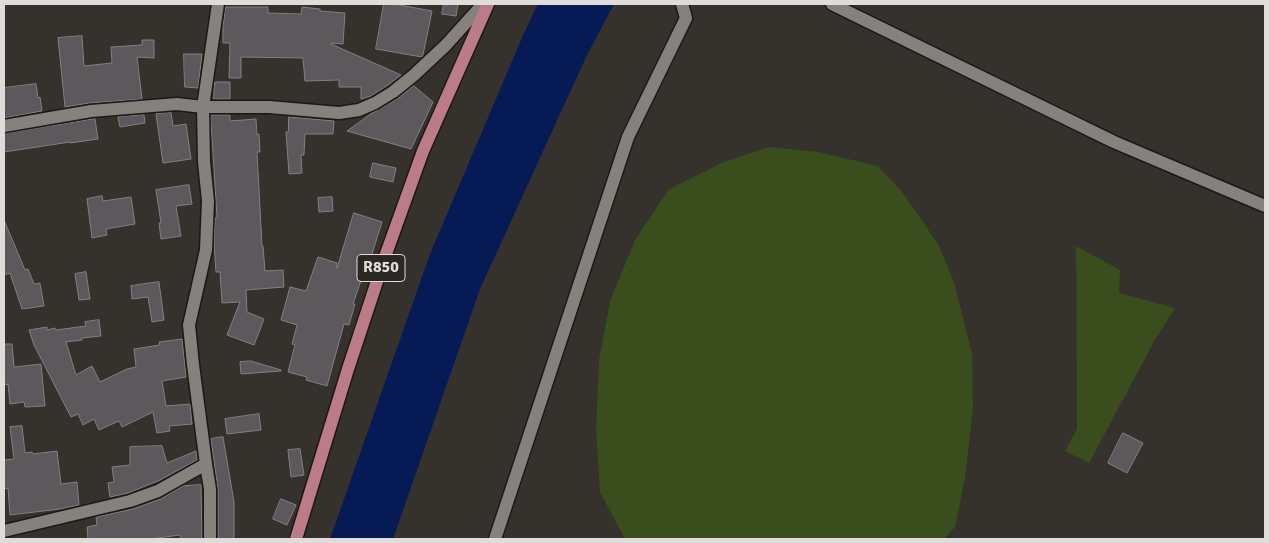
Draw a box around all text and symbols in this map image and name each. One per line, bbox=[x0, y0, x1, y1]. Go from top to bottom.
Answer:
road number: R850 bbox=[357, 254, 405, 282]

